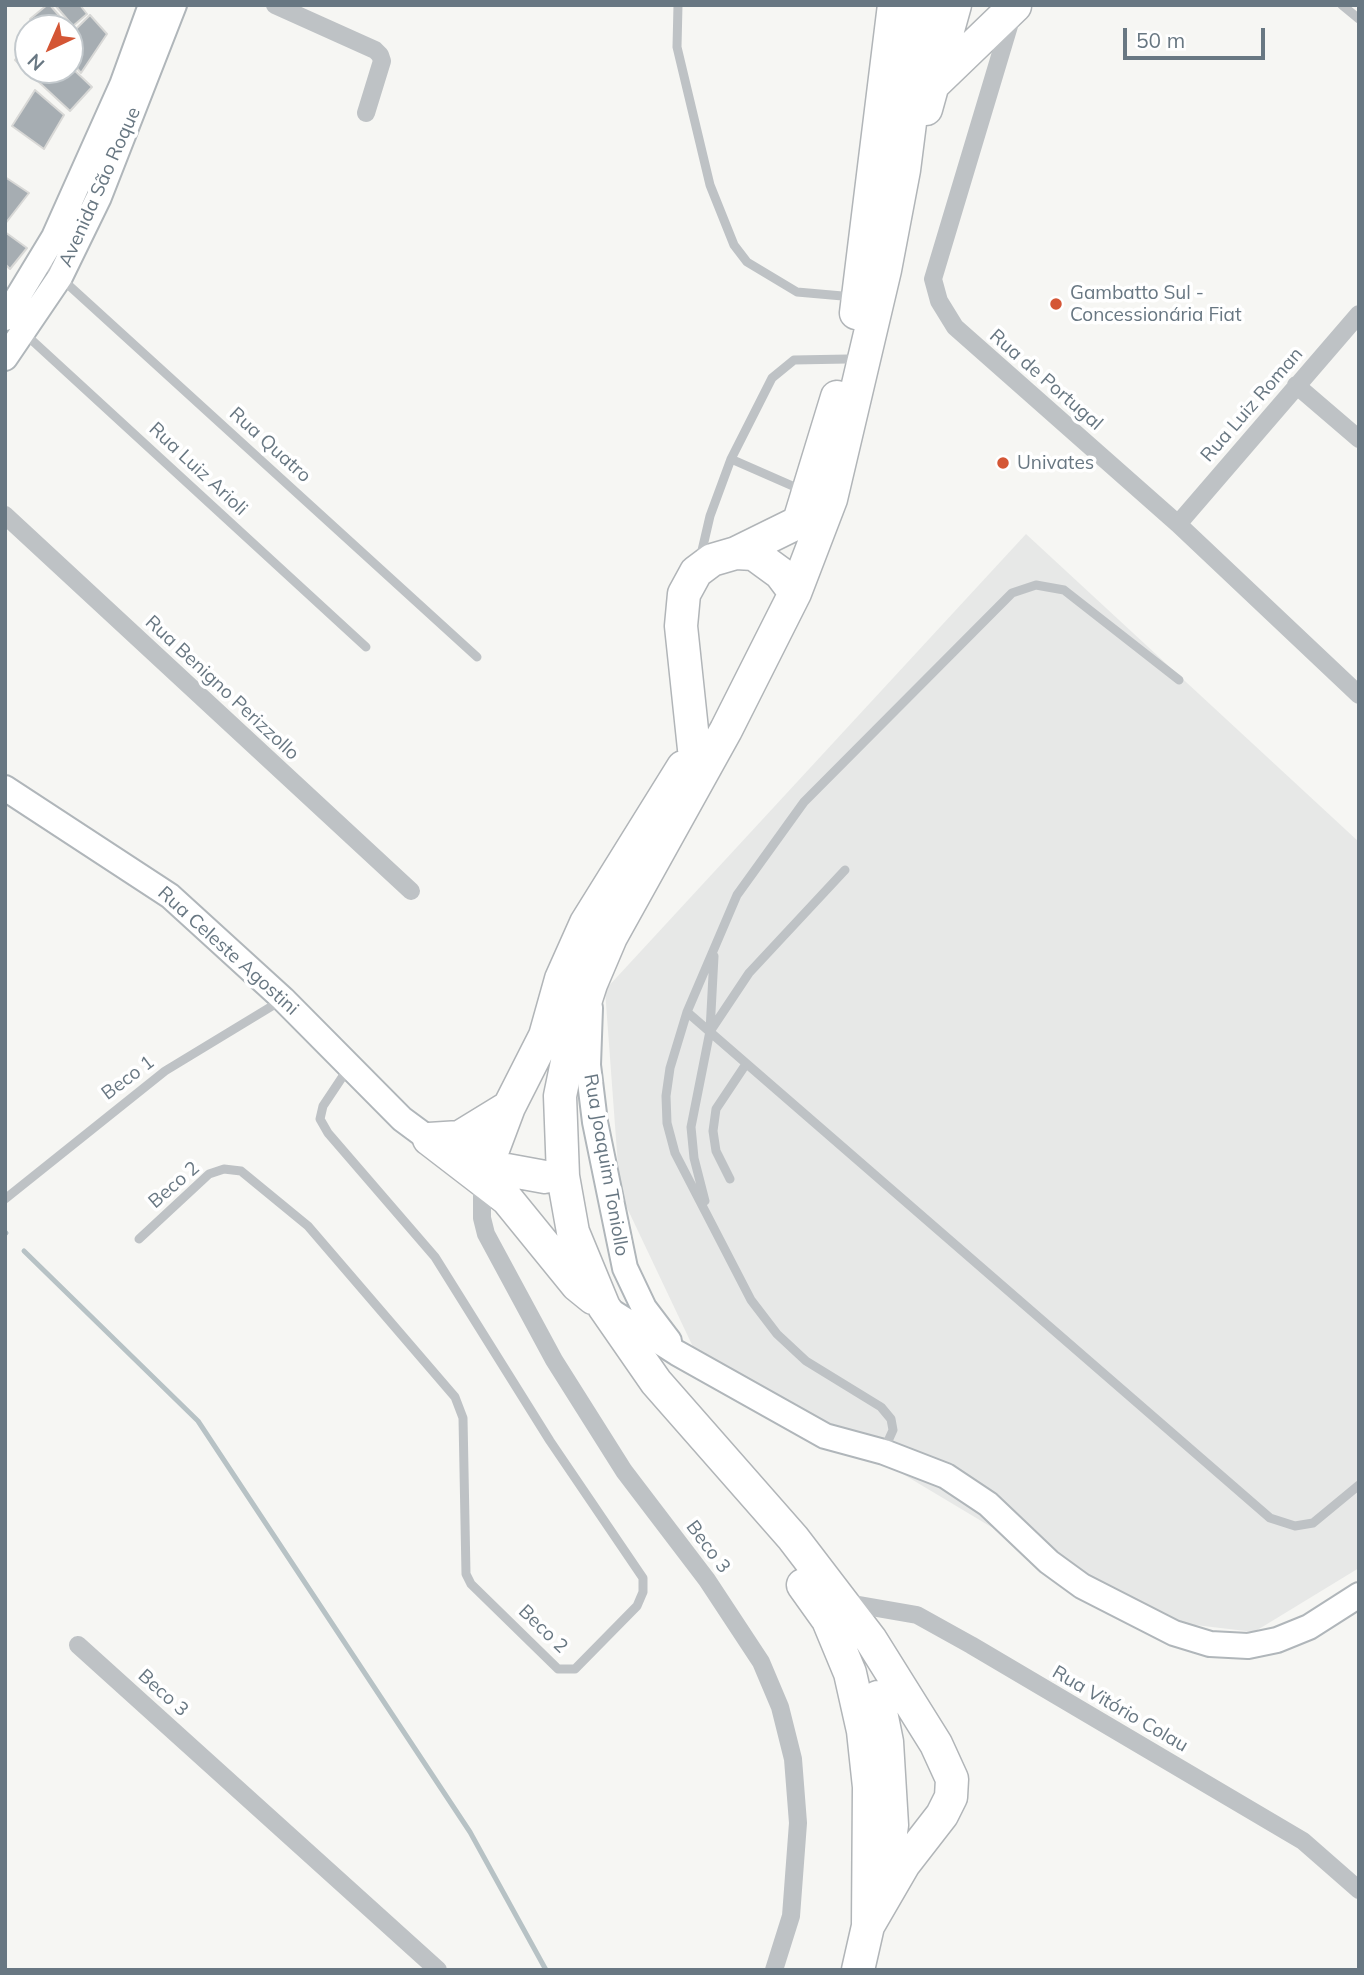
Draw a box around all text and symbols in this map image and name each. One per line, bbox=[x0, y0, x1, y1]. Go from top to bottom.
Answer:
north arrow bbox=[14, 14, 84, 84]
scale bar bbox=[1126, 14, 1268, 58]
text: 50 m bbox=[1136, 27, 1185, 53]
text: N bbox=[22, 49, 49, 76]
street label: Avenida São Roque bbox=[54, 103, 146, 271]
place label: Gambatto Sul - Concessionária Fiat bbox=[1070, 282, 1242, 326]
marker: Gambatto Sul - Concessionária Fiat bbox=[1048, 296, 1064, 312]
street label: Rua de Portugal bbox=[985, 325, 1107, 435]
street label: Rua Luiz Roman bbox=[1196, 343, 1308, 467]
street label: Rua Quatro bbox=[225, 402, 315, 488]
street label: Rua Luiz Arioli bbox=[144, 418, 252, 520]
place label: Univates bbox=[1017, 452, 1094, 474]
marker: Univates bbox=[995, 455, 1011, 471]
street label: Rua Benigno Perizzollo bbox=[140, 611, 304, 765]
street label: Rua Celeste Agostini bbox=[153, 882, 303, 1020]
street label: Beco 1 bbox=[97, 1051, 159, 1105]
street label: Rua Joaquim Toniollo bbox=[579, 1072, 633, 1258]
street label: Beco 2 bbox=[144, 1157, 204, 1213]
street label: Beco 3 bbox=[681, 1516, 735, 1578]
street label: Beco 2 bbox=[514, 1600, 572, 1658]
street label: Rua Vitório Colau bbox=[1048, 1661, 1192, 1757]
street label: Beco 3 bbox=[133, 1665, 193, 1721]

